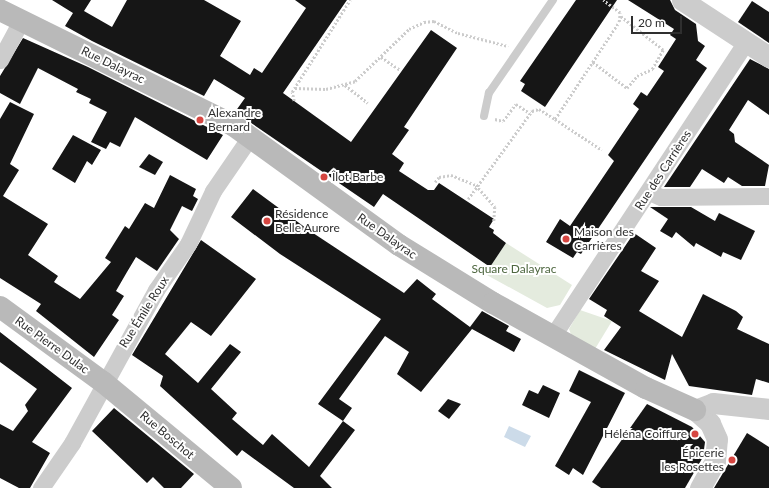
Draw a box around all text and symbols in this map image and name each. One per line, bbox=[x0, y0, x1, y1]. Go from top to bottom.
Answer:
scale bar bbox=[633, 8, 684, 34]
text: 20 m bbox=[638, 15, 665, 30]
street label: Rue Dalayrac bbox=[79, 43, 147, 87]
place label: Alexandre Bernard bbox=[208, 106, 261, 134]
marker: Alexandre Bernard bbox=[195, 115, 205, 125]
street label: Rue des Carrières bbox=[632, 127, 694, 213]
place label: Îlot Barbe bbox=[332, 170, 383, 184]
marker: Îlot Barbe bbox=[319, 172, 329, 182]
place label: Résidence Belle Aurore bbox=[275, 207, 340, 235]
street label: Rue Dalayrac bbox=[355, 210, 419, 262]
marker: Résidence Belle Aurore bbox=[262, 216, 272, 226]
place label: Maison des Carrières bbox=[574, 225, 634, 253]
marker: Maison des Carrières bbox=[561, 234, 571, 244]
park label: Square Dalayrac bbox=[471, 262, 557, 276]
street label: Rue Émile Roux bbox=[116, 274, 172, 350]
street label: Rue Pierre Dulac bbox=[12, 313, 92, 377]
street label: Rue Boschot bbox=[137, 408, 197, 462]
place label: Héléna Coiffure bbox=[604, 427, 687, 441]
marker: Héléna Coiffure bbox=[690, 429, 700, 439]
place label: Épicerie les Rosettes bbox=[661, 446, 724, 474]
marker: Épicerie les Rosettes bbox=[727, 455, 737, 465]

